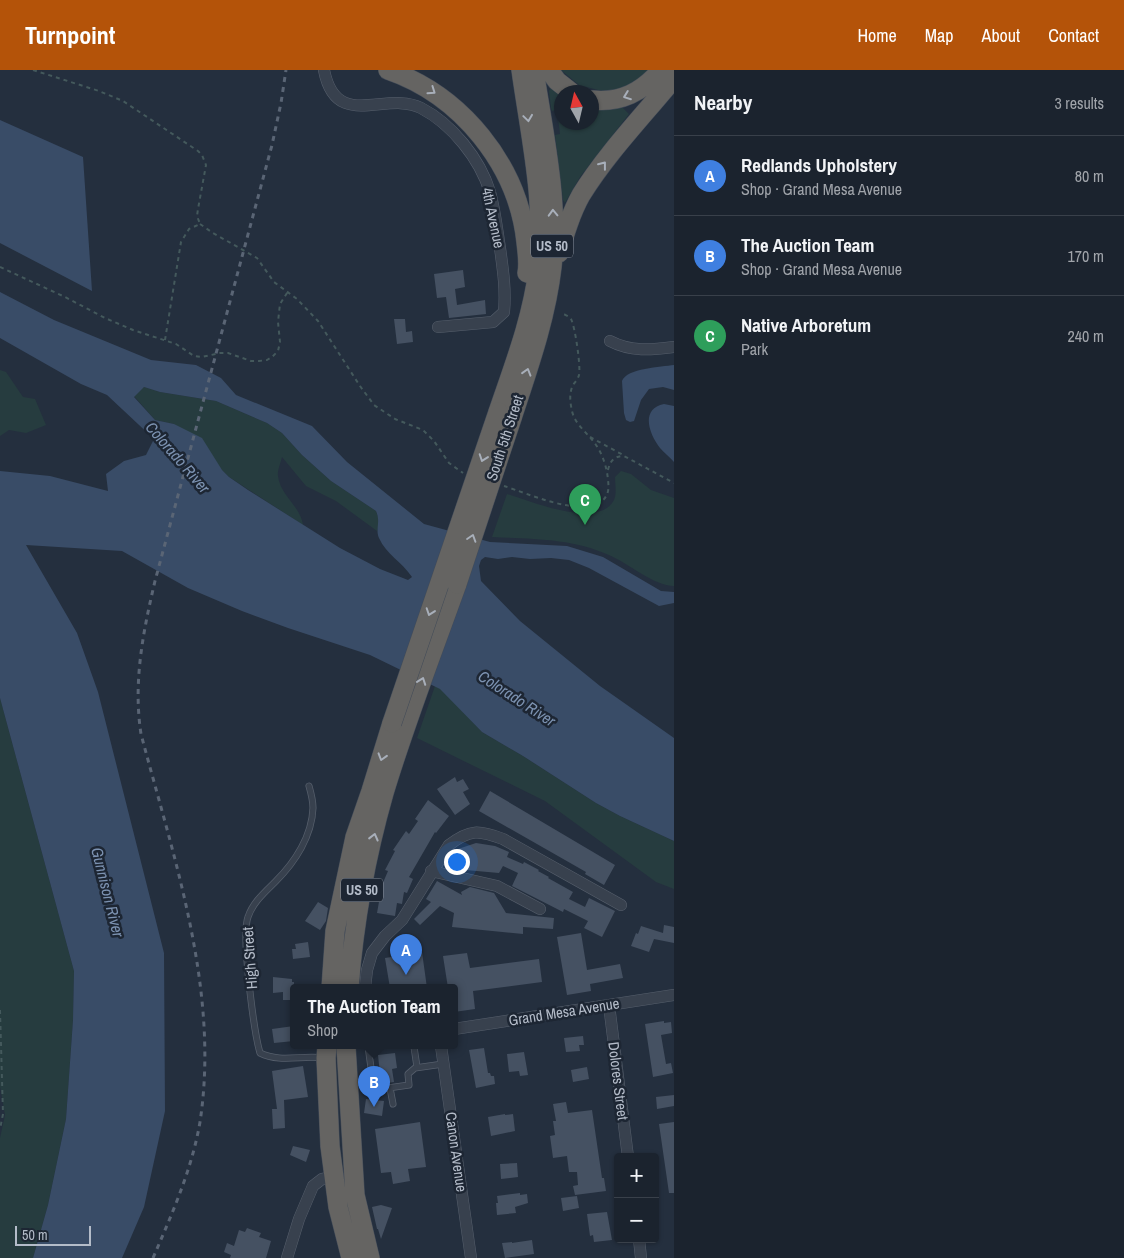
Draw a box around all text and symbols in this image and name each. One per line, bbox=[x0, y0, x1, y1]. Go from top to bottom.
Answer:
text: Turnpoint bbox=[25, 19, 115, 51]
text: Home bbox=[857, 23, 897, 48]
text: Map bbox=[925, 23, 954, 48]
text: About bbox=[982, 23, 1020, 48]
text: Contact bbox=[1048, 23, 1099, 48]
one-way arrow bbox=[426, 85, 436, 94]
north arrow bbox=[554, 85, 599, 130]
text: Nearby bbox=[694, 88, 752, 117]
one-way arrow bbox=[623, 90, 632, 100]
text: 3 results bbox=[1054, 92, 1104, 114]
one-way arrow bbox=[522, 115, 533, 123]
text: Redlands Upholstery bbox=[741, 152, 897, 178]
one-way arrow bbox=[597, 161, 606, 171]
text: A bbox=[705, 165, 715, 187]
text: 80 m bbox=[1075, 165, 1104, 187]
text: Shop · Grand Mesa Avenue bbox=[741, 178, 902, 200]
street label: 4th Avenue bbox=[477, 186, 510, 250]
one-way arrow bbox=[547, 208, 558, 216]
text: The Auction Team bbox=[741, 232, 874, 258]
road number: US 50 bbox=[531, 235, 573, 258]
text: B bbox=[705, 245, 715, 267]
text: 170 m bbox=[1068, 245, 1104, 267]
text: Shop · Grand Mesa Avenue bbox=[741, 258, 902, 280]
text: Native Arboretum bbox=[741, 312, 871, 338]
text: C bbox=[705, 325, 715, 347]
text: 240 m bbox=[1068, 325, 1104, 347]
text: Park bbox=[741, 338, 768, 360]
one-way arrow bbox=[521, 368, 531, 377]
street label: South 5th Street bbox=[481, 392, 528, 483]
water label: Colorado River bbox=[141, 416, 216, 498]
one-way arrow bbox=[478, 453, 488, 462]
pin: C bbox=[569, 484, 601, 525]
one-way arrow bbox=[466, 534, 476, 543]
one-way arrow bbox=[426, 607, 436, 615]
water label: Colorado River bbox=[474, 665, 561, 732]
one-way arrow bbox=[416, 678, 426, 686]
one-way arrow bbox=[377, 752, 387, 761]
one-way arrow bbox=[368, 832, 379, 841]
water label: Gunnison River bbox=[86, 845, 130, 940]
your location bbox=[444, 849, 470, 875]
road number: US 50 bbox=[341, 878, 383, 902]
street label: High Street bbox=[237, 926, 262, 990]
pin: A bbox=[390, 934, 422, 975]
popup bbox=[290, 984, 458, 1049]
street label: Grand Mesa Avenue bbox=[507, 992, 621, 1031]
text: The Auction Team bbox=[307, 993, 441, 1019]
text: Shop bbox=[307, 1019, 338, 1041]
street label: Dolores Street bbox=[603, 1041, 634, 1122]
pin: B bbox=[358, 1066, 390, 1107]
street label: Canon Avenue bbox=[440, 1111, 473, 1193]
map controls bbox=[614, 1153, 659, 1243]
button: + bbox=[614, 1153, 659, 1198]
button: − bbox=[614, 1198, 659, 1243]
scale bar bbox=[15, 1223, 91, 1246]
text: 50 m bbox=[22, 1226, 48, 1244]

